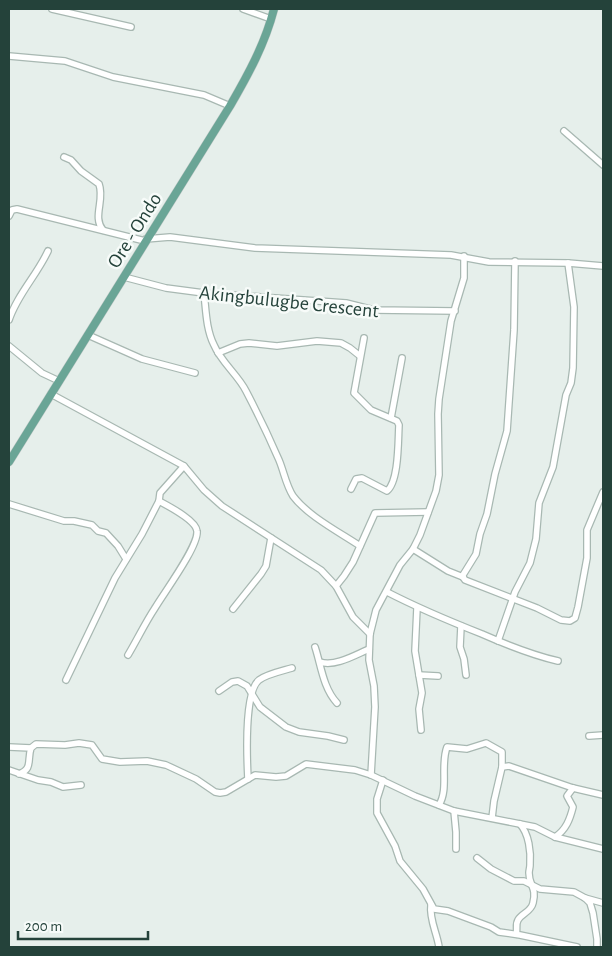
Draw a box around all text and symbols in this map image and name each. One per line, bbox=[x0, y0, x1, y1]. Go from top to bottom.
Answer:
street label: Ore - Ondo bbox=[104, 189, 166, 272]
street label: Akingbulugbe Crescent bbox=[198, 283, 380, 321]
scale bar bbox=[18, 908, 148, 940]
text: 200 m bbox=[25, 919, 62, 934]

